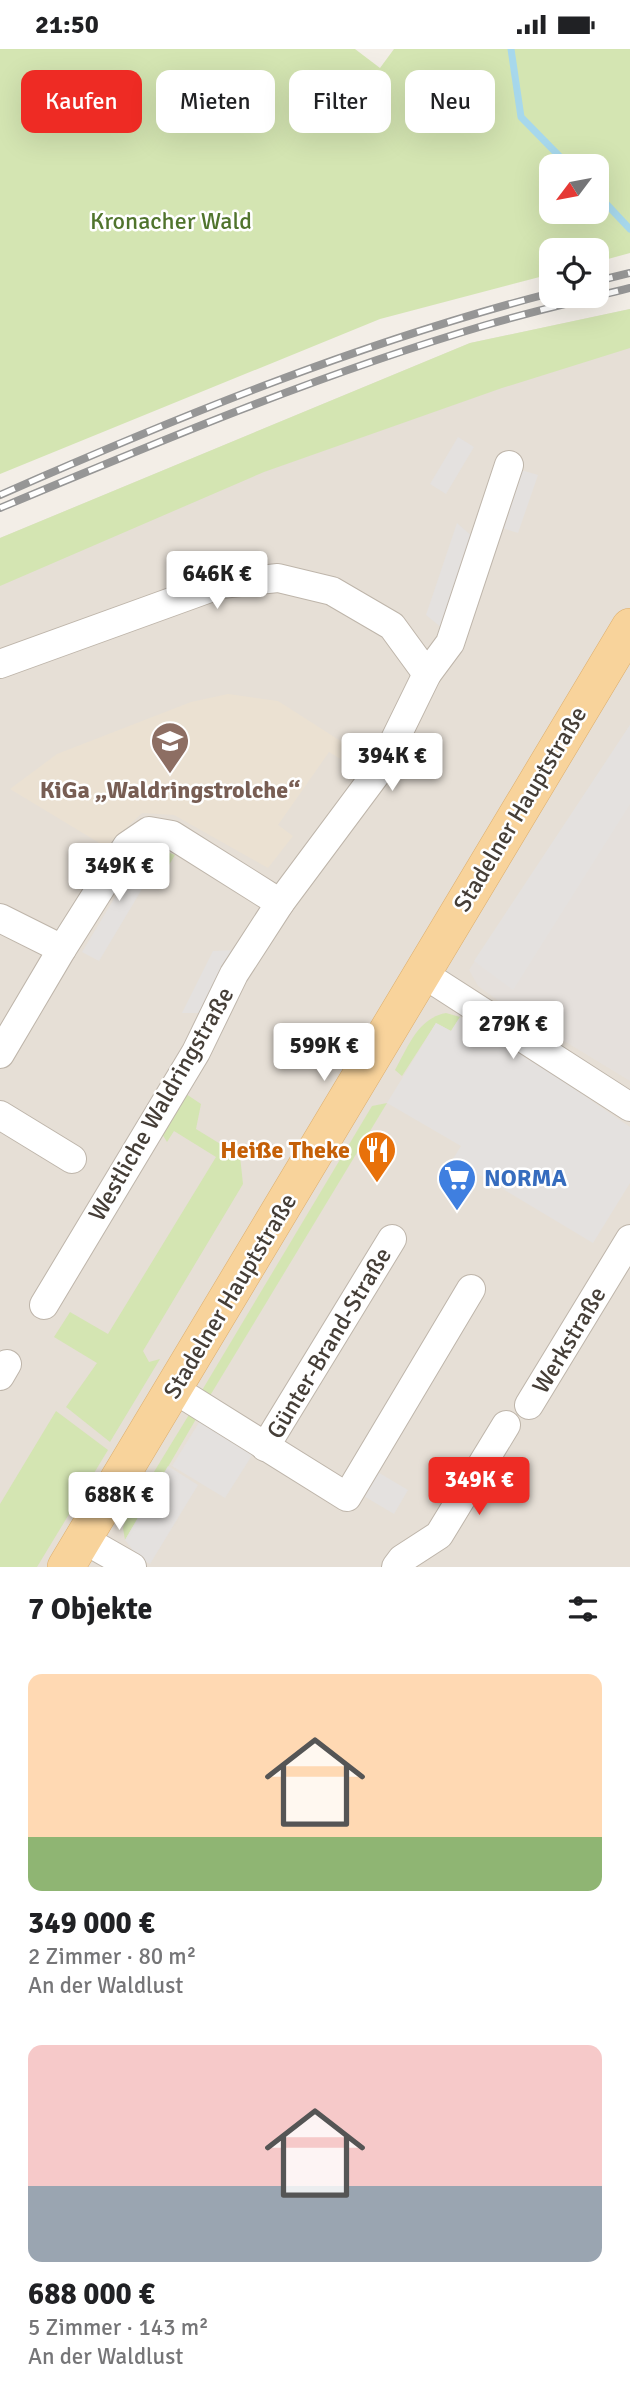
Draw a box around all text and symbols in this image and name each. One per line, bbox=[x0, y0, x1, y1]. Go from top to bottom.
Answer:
text: 21:50 bbox=[35, 9, 99, 41]
chip: Kaufen bbox=[21, 70, 142, 133]
chip: Mieten bbox=[156, 70, 275, 133]
chip: Filter bbox=[289, 70, 391, 133]
chip: Neu bbox=[405, 70, 495, 133]
north arrow bbox=[539, 154, 609, 224]
map controls bbox=[539, 154, 609, 308]
park label: Kronacher Wald bbox=[90, 206, 252, 236]
button: locate bbox=[539, 238, 609, 308]
pin: 646K € bbox=[160, 552, 274, 611]
text: 646K € bbox=[182, 559, 252, 588]
street label: Stadelner Hauptstraße bbox=[447, 701, 593, 917]
school or university icon: KiGa „Waldringstrolche“ bbox=[149, 720, 191, 775]
pin: 394K € bbox=[335, 733, 449, 793]
text: 394K € bbox=[357, 741, 427, 770]
place label: KiGa „Waldringstrolche“ bbox=[40, 775, 300, 805]
pin: 349K € bbox=[62, 843, 176, 903]
text: 349K € bbox=[84, 851, 154, 880]
street label: Westliche Waldringstraße bbox=[82, 982, 240, 1226]
pin: 279K € bbox=[456, 1002, 570, 1061]
text: 279K € bbox=[478, 1009, 548, 1038]
pin: 599K € bbox=[267, 1023, 381, 1083]
text: 599K € bbox=[289, 1031, 359, 1060]
restaurant icon: Heiße Theke bbox=[356, 1129, 398, 1184]
place label: Heiße Theke bbox=[220, 1135, 350, 1165]
supermarket icon: NORMA bbox=[436, 1157, 478, 1212]
place label: NORMA bbox=[484, 1163, 567, 1193]
street label: Stadelner Hauptstraße bbox=[157, 1188, 303, 1404]
street label: Günter-Brand-Straße bbox=[260, 1242, 398, 1444]
street label: Werkstraße bbox=[525, 1281, 613, 1399]
pin: 349K € bbox=[422, 1457, 536, 1517]
text: 349K € bbox=[444, 1465, 514, 1494]
pin: 688K € bbox=[62, 1473, 176, 1532]
text: 688K € bbox=[84, 1480, 154, 1509]
icon: filters bbox=[564, 1590, 602, 1628]
text: 7 Objekte bbox=[28, 1591, 152, 1628]
icon: home bbox=[252, 1719, 378, 1845]
text: 349 000 € bbox=[28, 1905, 155, 1942]
text: 2 Zimmer · 80 m² bbox=[28, 1942, 196, 1971]
text: An der Waldlust bbox=[28, 1971, 183, 2000]
icon: home bbox=[252, 2090, 378, 2216]
text: 688 000 € bbox=[28, 2276, 155, 2313]
text: 5 Zimmer · 143 m² bbox=[28, 2313, 209, 2342]
text: An der Waldlust bbox=[28, 2342, 183, 2371]

